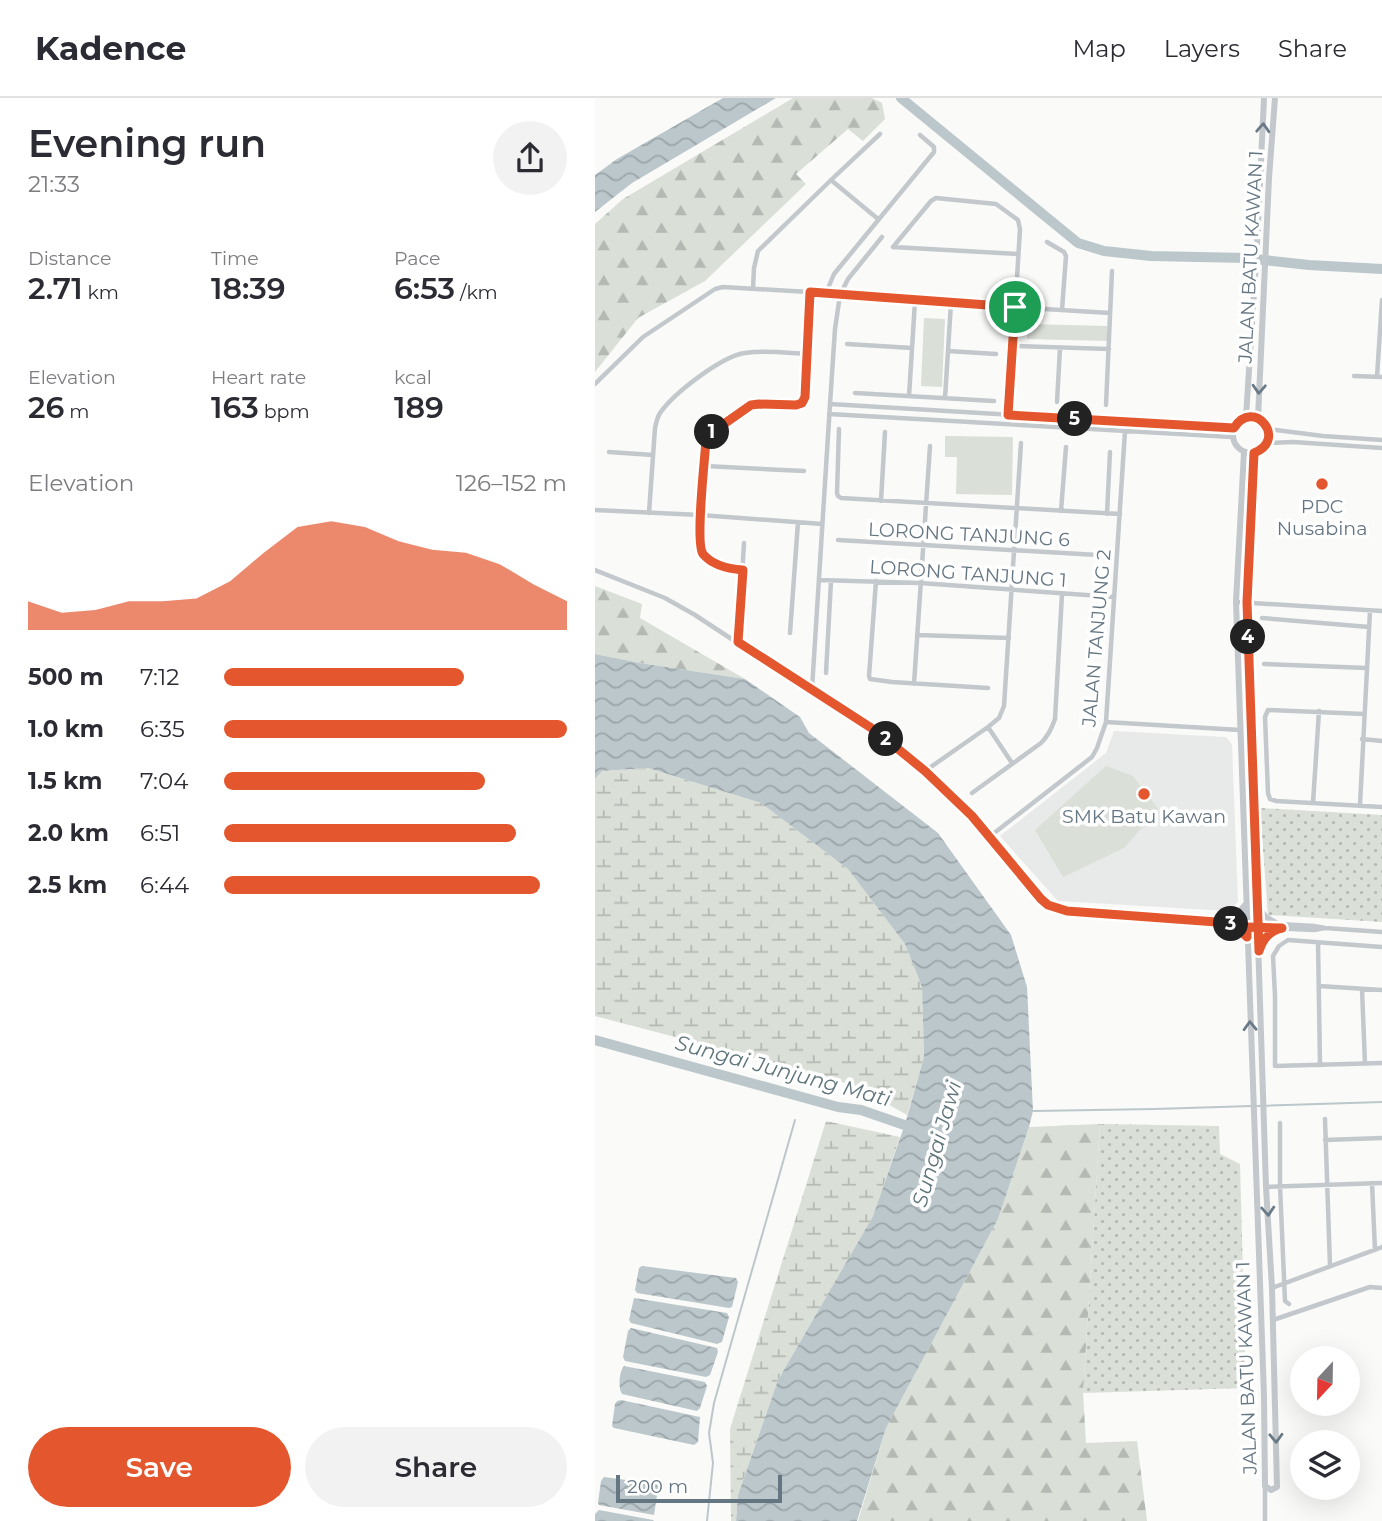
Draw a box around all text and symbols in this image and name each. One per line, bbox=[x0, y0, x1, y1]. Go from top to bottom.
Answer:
text: Kadence bbox=[35, 28, 186, 68]
text: Map bbox=[1072, 34, 1126, 63]
text: Layers bbox=[1164, 34, 1240, 63]
text: Share bbox=[1278, 34, 1347, 63]
text: Evening run bbox=[28, 120, 266, 167]
button: share bbox=[493, 121, 567, 195]
one-way arrow bbox=[1255, 122, 1270, 133]
street label: JALAN BATU KAWAN 1 bbox=[1233, 150, 1268, 365]
text: 21:33 bbox=[28, 170, 80, 198]
text: Distance bbox=[28, 247, 111, 270]
text: Time bbox=[211, 247, 259, 270]
text: Pace bbox=[394, 247, 441, 270]
text: 2.71 bbox=[28, 270, 83, 307]
text: 18:39 bbox=[211, 270, 286, 307]
text: 6:53 bbox=[394, 270, 455, 307]
pin bbox=[985, 277, 1045, 337]
text: km bbox=[83, 281, 119, 304]
text: /km bbox=[455, 281, 498, 304]
icon: arrive bbox=[996, 288, 1034, 326]
text: Elevation bbox=[28, 366, 116, 389]
text: Heart rate bbox=[211, 366, 306, 389]
text: kcal bbox=[394, 366, 432, 389]
one-way arrow bbox=[1252, 384, 1267, 395]
text: 26 bbox=[28, 389, 64, 426]
text: 163 bbox=[211, 389, 259, 426]
text: 189 bbox=[394, 389, 444, 426]
text: m bbox=[64, 400, 89, 423]
text: bpm bbox=[259, 400, 310, 423]
pin: 5 bbox=[1057, 402, 1093, 436]
text: 5 bbox=[1069, 407, 1080, 430]
pin: 1 bbox=[695, 414, 729, 450]
text: 1 bbox=[708, 420, 715, 443]
text: Elevation bbox=[28, 469, 134, 497]
text: 126–152 m bbox=[456, 469, 567, 497]
marker: PDC Nusabina bbox=[1314, 476, 1330, 492]
place label: PDC Nusabina bbox=[1277, 495, 1367, 540]
street label: LORONG TANJUNG 6 bbox=[867, 518, 1071, 551]
street label: JALAN TANJUNG 2 bbox=[1077, 548, 1116, 729]
street label: LORONG TANJUNG 1 bbox=[869, 555, 1067, 592]
pin: 4 bbox=[1231, 620, 1265, 654]
text: 4 bbox=[1241, 625, 1254, 648]
text: 500 m bbox=[28, 663, 104, 691]
text: 7:12 bbox=[140, 663, 179, 691]
text: 1.0 km bbox=[28, 715, 104, 743]
text: 6:35 bbox=[140, 715, 185, 743]
pin: 2 bbox=[869, 722, 903, 756]
text: 2 bbox=[880, 727, 891, 750]
text: 1.5 km bbox=[28, 767, 102, 795]
text: 7:04 bbox=[140, 767, 188, 795]
marker: SMK Batu Kawan bbox=[1136, 786, 1152, 802]
place label: SMK Batu Kawan bbox=[1062, 805, 1226, 828]
text: 2.0 km bbox=[28, 819, 109, 847]
text: 6:51 bbox=[140, 819, 180, 847]
text: 2.5 km bbox=[28, 871, 107, 899]
text: 6:44 bbox=[140, 871, 189, 899]
pin: 3 bbox=[1213, 906, 1249, 942]
text: 3 bbox=[1225, 912, 1236, 935]
one-way arrow bbox=[1243, 1020, 1258, 1031]
water label: Sungai Junjung Mati bbox=[673, 1030, 894, 1111]
water label: Sungai Jawi bbox=[907, 1078, 966, 1210]
one-way arrow bbox=[1260, 1206, 1275, 1217]
street label: JALAN BATU KAWAN 1 bbox=[1231, 1261, 1262, 1476]
north arrow bbox=[1290, 1346, 1360, 1416]
map controls bbox=[1290, 1346, 1360, 1500]
button: Save bbox=[28, 1427, 291, 1507]
button: Share bbox=[305, 1427, 567, 1507]
button: layers bbox=[1290, 1430, 1360, 1500]
one-way arrow bbox=[1268, 1434, 1284, 1444]
scale bar bbox=[616, 1472, 782, 1504]
text: 200 m bbox=[627, 1475, 688, 1498]

